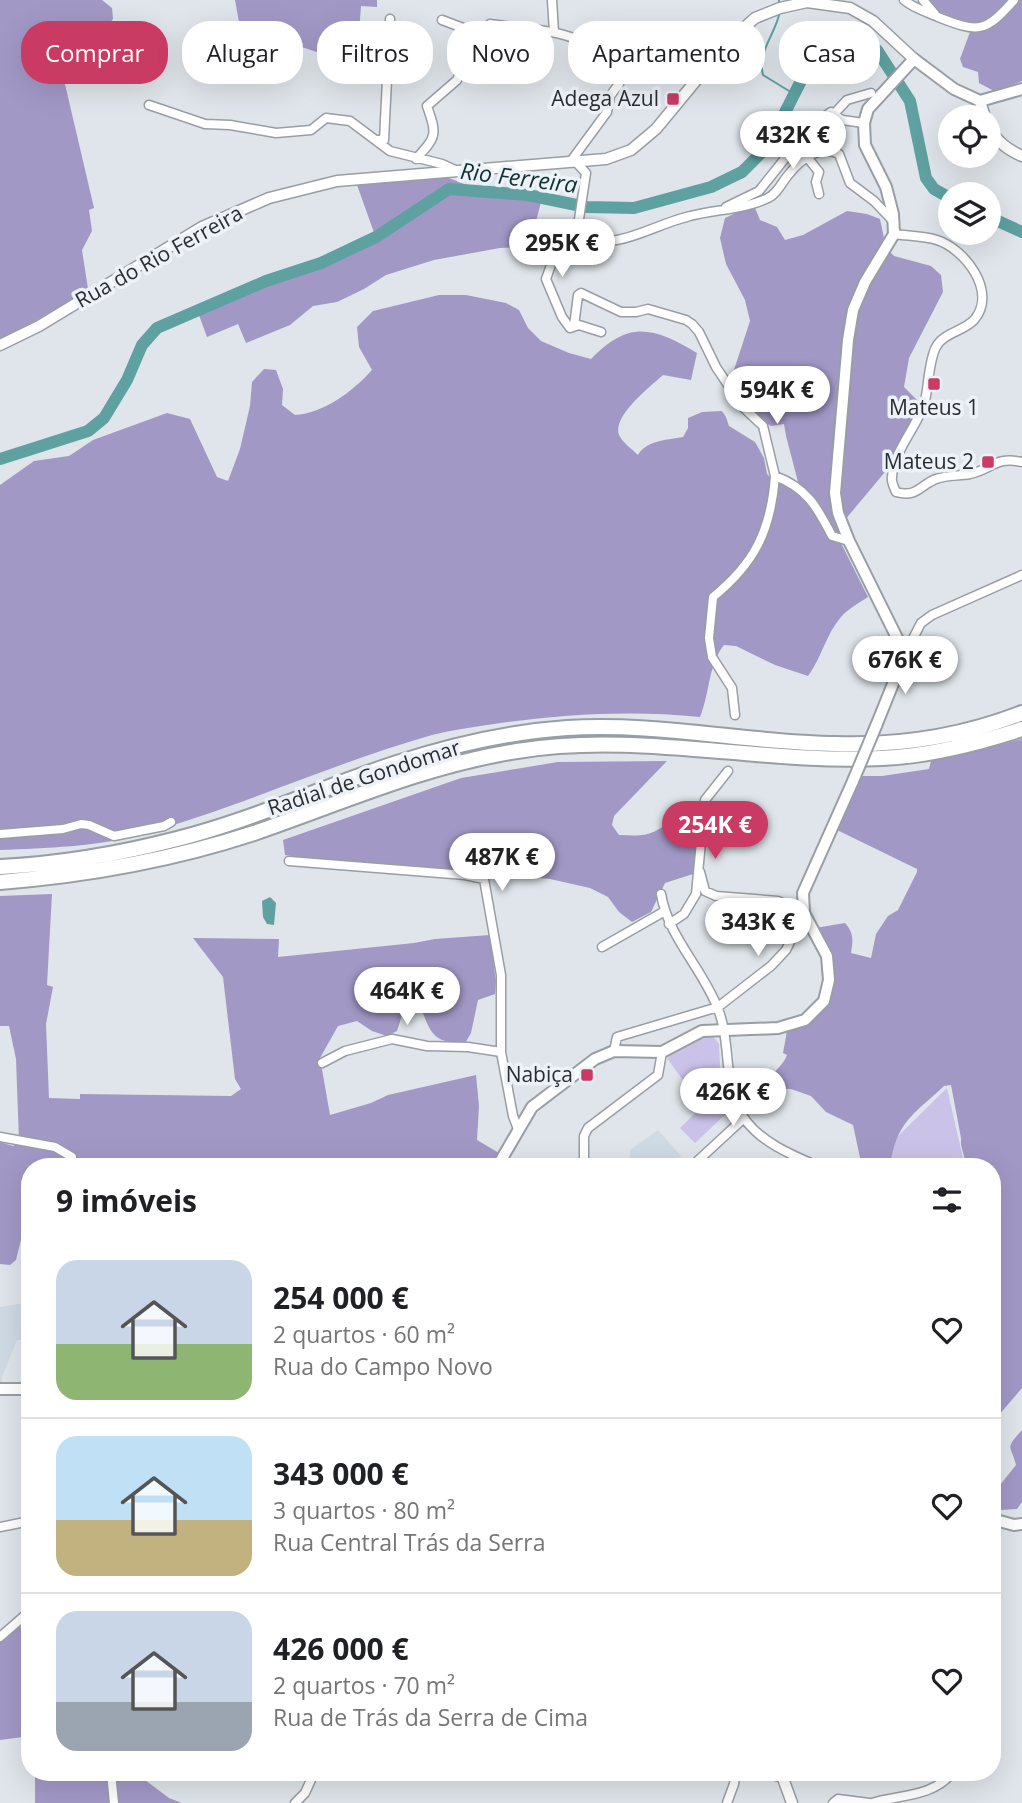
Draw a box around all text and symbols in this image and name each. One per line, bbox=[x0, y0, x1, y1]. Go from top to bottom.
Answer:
chip: Comprar bbox=[21, 21, 168, 84]
chip: Alugar bbox=[182, 21, 303, 84]
chip: Filtros bbox=[317, 21, 433, 84]
chip: Novo bbox=[447, 21, 554, 84]
chip: Apartamento bbox=[568, 21, 765, 84]
chip: Casa bbox=[779, 21, 880, 84]
place label: Adega Azul bbox=[551, 84, 659, 112]
marker: Adega Azul bbox=[665, 91, 681, 107]
map controls bbox=[938, 105, 1001, 245]
button: locate bbox=[938, 105, 1001, 168]
pin: 432K € bbox=[736, 111, 850, 171]
text: 432K € bbox=[756, 118, 830, 150]
water label: Rio Ferreira bbox=[459, 154, 580, 200]
button: layers bbox=[938, 182, 1001, 245]
street label: Rua do Rio Ferreira bbox=[70, 198, 247, 314]
pin: 295K € bbox=[505, 219, 619, 279]
text: 295K € bbox=[525, 226, 599, 258]
pin: 594K € bbox=[720, 366, 834, 426]
text: 594K € bbox=[740, 373, 814, 405]
marker: Mateus 1 bbox=[926, 376, 942, 392]
place label: Mateus 1 bbox=[889, 393, 979, 421]
place label: Mateus 2 bbox=[884, 447, 974, 475]
marker: Mateus 2 bbox=[980, 454, 996, 470]
pin: 676K € bbox=[848, 636, 962, 696]
text: 676K € bbox=[868, 643, 942, 675]
street label: Radial de Gondomar bbox=[264, 733, 464, 821]
pin: 254K € bbox=[658, 802, 772, 861]
text: 254K € bbox=[678, 808, 752, 840]
pin: 487K € bbox=[445, 834, 559, 893]
text: 487K € bbox=[465, 840, 539, 872]
pin: 343K € bbox=[701, 898, 815, 958]
text: 343K € bbox=[721, 905, 795, 937]
pin: 464K € bbox=[350, 968, 464, 1027]
text: 464K € bbox=[370, 974, 444, 1006]
place label: Nabiça bbox=[506, 1060, 573, 1088]
marker: Nabiça bbox=[579, 1067, 595, 1083]
pin: 426K € bbox=[676, 1068, 790, 1128]
text: 426K € bbox=[696, 1075, 770, 1107]
text: 9 imóveis bbox=[56, 1180, 197, 1221]
icon: filters bbox=[928, 1181, 966, 1219]
text: 254 000 € bbox=[273, 1277, 409, 1318]
icon: home bbox=[112, 1288, 196, 1372]
icon: heart bbox=[928, 1311, 966, 1349]
text: 2 quartos · 60 m² bbox=[273, 1318, 455, 1350]
text: Rua do Campo Novo bbox=[273, 1350, 493, 1382]
text: 343 000 € bbox=[273, 1453, 409, 1494]
icon: home bbox=[112, 1464, 196, 1548]
icon: heart bbox=[928, 1487, 966, 1525]
text: 3 quartos · 80 m² bbox=[273, 1494, 455, 1526]
text: Rua Central Trás da Serra bbox=[273, 1526, 545, 1558]
text: 426 000 € bbox=[273, 1628, 409, 1669]
icon: home bbox=[112, 1639, 196, 1723]
icon: heart bbox=[928, 1662, 966, 1700]
text: 2 quartos · 70 m² bbox=[273, 1669, 455, 1701]
text: Rua de Trás da Serra de Cima bbox=[273, 1701, 588, 1733]

